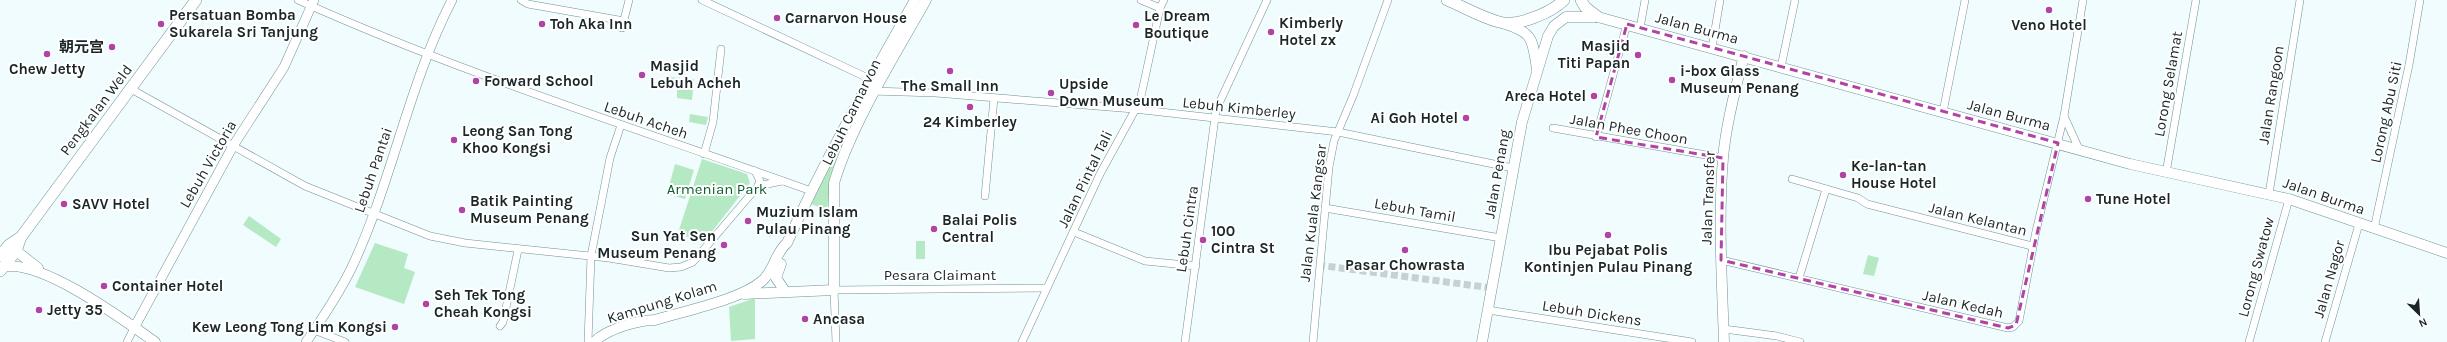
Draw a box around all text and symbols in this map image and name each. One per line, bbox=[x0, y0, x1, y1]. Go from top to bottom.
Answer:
marker: Veno Hotel bbox=[2044, 5, 2054, 15]
place label: Persatuan Bomba Sukarela Sri Tanjung bbox=[169, 6, 318, 41]
place label: Le Dream Boutique bbox=[1144, 7, 1210, 42]
street label: Jalan Burma bbox=[1653, 8, 1741, 48]
place label: Carnarvon House bbox=[785, 9, 907, 27]
marker: Carnarvon House bbox=[772, 13, 782, 23]
place label: Kimberly Hotel zx bbox=[1279, 14, 1344, 49]
place label: Toh Aka Inn bbox=[550, 15, 632, 33]
place label: Veno Hotel bbox=[2011, 16, 2087, 34]
marker: Persatuan Bomba Sukarela Sri Tanjung bbox=[156, 19, 166, 29]
marker: Toh Aka Inn bbox=[537, 19, 547, 29]
marker: Le Dream Boutique bbox=[1131, 20, 1141, 30]
marker: Kimberly Hotel zx bbox=[1266, 27, 1276, 37]
street label: Lorong Selamat bbox=[2150, 29, 2186, 138]
place label: Masjid Titi Papan bbox=[1558, 37, 1630, 72]
place label: 朝元宫 bbox=[59, 38, 104, 56]
marker: 朝元宫 bbox=[107, 42, 117, 52]
street label: Jalan Rangoon bbox=[2254, 44, 2288, 146]
marker: Chew Jetty bbox=[42, 49, 52, 59]
marker: Masjid Titi Papan bbox=[1633, 50, 1643, 60]
street label: Lebuh Carnarvon bbox=[818, 56, 884, 168]
place label: Masjid Lebuh Acheh bbox=[650, 57, 741, 92]
street label: Lorong Abu Siti bbox=[2366, 59, 2406, 165]
place label: Chew Jetty bbox=[9, 60, 85, 78]
street label: Pengkalan Weld bbox=[56, 61, 136, 159]
place label: i-box Glass Museum Penang bbox=[1680, 62, 1799, 97]
marker: The Small Inn bbox=[945, 66, 955, 76]
marker: Masjid Lebuh Acheh bbox=[637, 70, 647, 80]
place label: Forward School bbox=[484, 72, 594, 90]
place label: Upside Down Museum bbox=[1059, 75, 1164, 110]
marker: i-box Glass Museum Penang bbox=[1667, 75, 1677, 85]
marker: Forward School bbox=[471, 76, 481, 86]
place label: The Small Inn bbox=[901, 77, 999, 95]
place label: Areca Hotel bbox=[1505, 87, 1586, 105]
marker: Upside Down Museum bbox=[1046, 88, 1056, 98]
marker: Areca Hotel bbox=[1589, 91, 1599, 101]
street label: Lebuh Kimberley bbox=[1181, 93, 1297, 123]
street label: Jalan Burma bbox=[1965, 95, 2053, 135]
street label: Lebuh Acheh bbox=[602, 97, 690, 143]
marker: 24 Kimberley bbox=[965, 102, 975, 112]
place label: Ai Goh Hotel bbox=[1371, 109, 1458, 127]
street label: Jalan Phee Choon bbox=[1569, 110, 1689, 148]
place label: 24 Kimberley bbox=[923, 113, 1017, 131]
marker: Ai Goh Hotel bbox=[1461, 113, 1471, 123]
street label: Lebuh Victoria bbox=[176, 117, 240, 211]
place label: Leong San Tong Khoo Kongsi bbox=[462, 122, 573, 157]
street label: Lebuh Pantai bbox=[350, 125, 396, 215]
street label: Jalan Pintal Tali bbox=[1054, 127, 1116, 231]
street label: Jalan Penang bbox=[1480, 127, 1514, 220]
marker: Leong San Tong Khoo Kongsi bbox=[449, 135, 459, 145]
street label: Jalan Kuala Kangsar bbox=[1296, 143, 1330, 283]
street label: Jalan Transfer bbox=[1697, 150, 1719, 245]
place label: Ke-lan-tan House Hotel bbox=[1851, 157, 1937, 192]
marker: Ke-lan-tan House Hotel bbox=[1838, 170, 1848, 180]
street label: Jalan Burma bbox=[2281, 174, 2367, 218]
park label: Armenian Park bbox=[667, 180, 767, 198]
street label: Lebuh Cintra bbox=[1172, 185, 1202, 273]
place label: Tune Hotel bbox=[2096, 190, 2171, 208]
place label: Batik Painting Museum Penang bbox=[470, 192, 589, 227]
street label: Lebuh Tamil bbox=[1373, 194, 1457, 226]
marker: Tune Hotel bbox=[2083, 194, 2093, 204]
place label: SAVV Hotel bbox=[72, 195, 150, 213]
street label: Jalan Kelantan bbox=[1927, 198, 2029, 240]
marker: SAVV Hotel bbox=[59, 199, 69, 209]
place label: Muzium Islam Pulau Pinang bbox=[756, 203, 858, 238]
marker: Batik Painting Museum Penang bbox=[457, 205, 467, 215]
place label: Balai Polis Central bbox=[942, 211, 1017, 246]
street label: Lorong Swatow bbox=[2234, 215, 2278, 319]
marker: Muzium Islam Pulau Pinang bbox=[743, 216, 753, 226]
place label: 100 Cintra St bbox=[1211, 222, 1275, 257]
marker: Balai Polis Central bbox=[929, 224, 939, 234]
place label: Sun Yat Sen Museum Penang bbox=[597, 227, 716, 262]
marker: Ibu Pejabat Polis Kontinjen Pulau Pinang bbox=[1603, 230, 1613, 240]
marker: 100 Cintra St bbox=[1198, 235, 1208, 245]
street label: Jalan Nagor bbox=[2309, 238, 2349, 320]
marker: Sun Yat Sen Museum Penang bbox=[719, 240, 729, 250]
place label: Ibu Pejabat Polis Kontinjen Pulau Pinang bbox=[1524, 241, 1692, 276]
marker: Pasar Chowrasta bbox=[1400, 245, 1410, 255]
place label: Pasar Chowrasta bbox=[1345, 256, 1465, 274]
street label: Pesara Claimant bbox=[884, 266, 997, 284]
place label: Container Hotel bbox=[112, 277, 223, 295]
street label: Kampung Kolam bbox=[605, 277, 719, 327]
marker: Container Hotel bbox=[99, 281, 109, 291]
place label: Seh Tek Tong Cheah Kongsi bbox=[434, 286, 532, 321]
street label: Jalan Kedah bbox=[1921, 286, 2005, 322]
north arrow bbox=[2399, 294, 2439, 334]
street label: Lebuh Dickens bbox=[1541, 296, 1643, 330]
marker: Seh Tek Tong Cheah Kongsi bbox=[421, 299, 431, 309]
place label: Jetty 35 bbox=[47, 301, 103, 319]
marker: Jetty 35 bbox=[34, 305, 44, 315]
place label: Ancasa bbox=[813, 310, 865, 328]
marker: Ancasa bbox=[800, 314, 810, 324]
text: N bbox=[2417, 315, 2429, 330]
place label: Kew Leong Tong Lim Kongsi bbox=[192, 318, 387, 336]
marker: Kew Leong Tong Lim Kongsi bbox=[390, 322, 400, 332]

